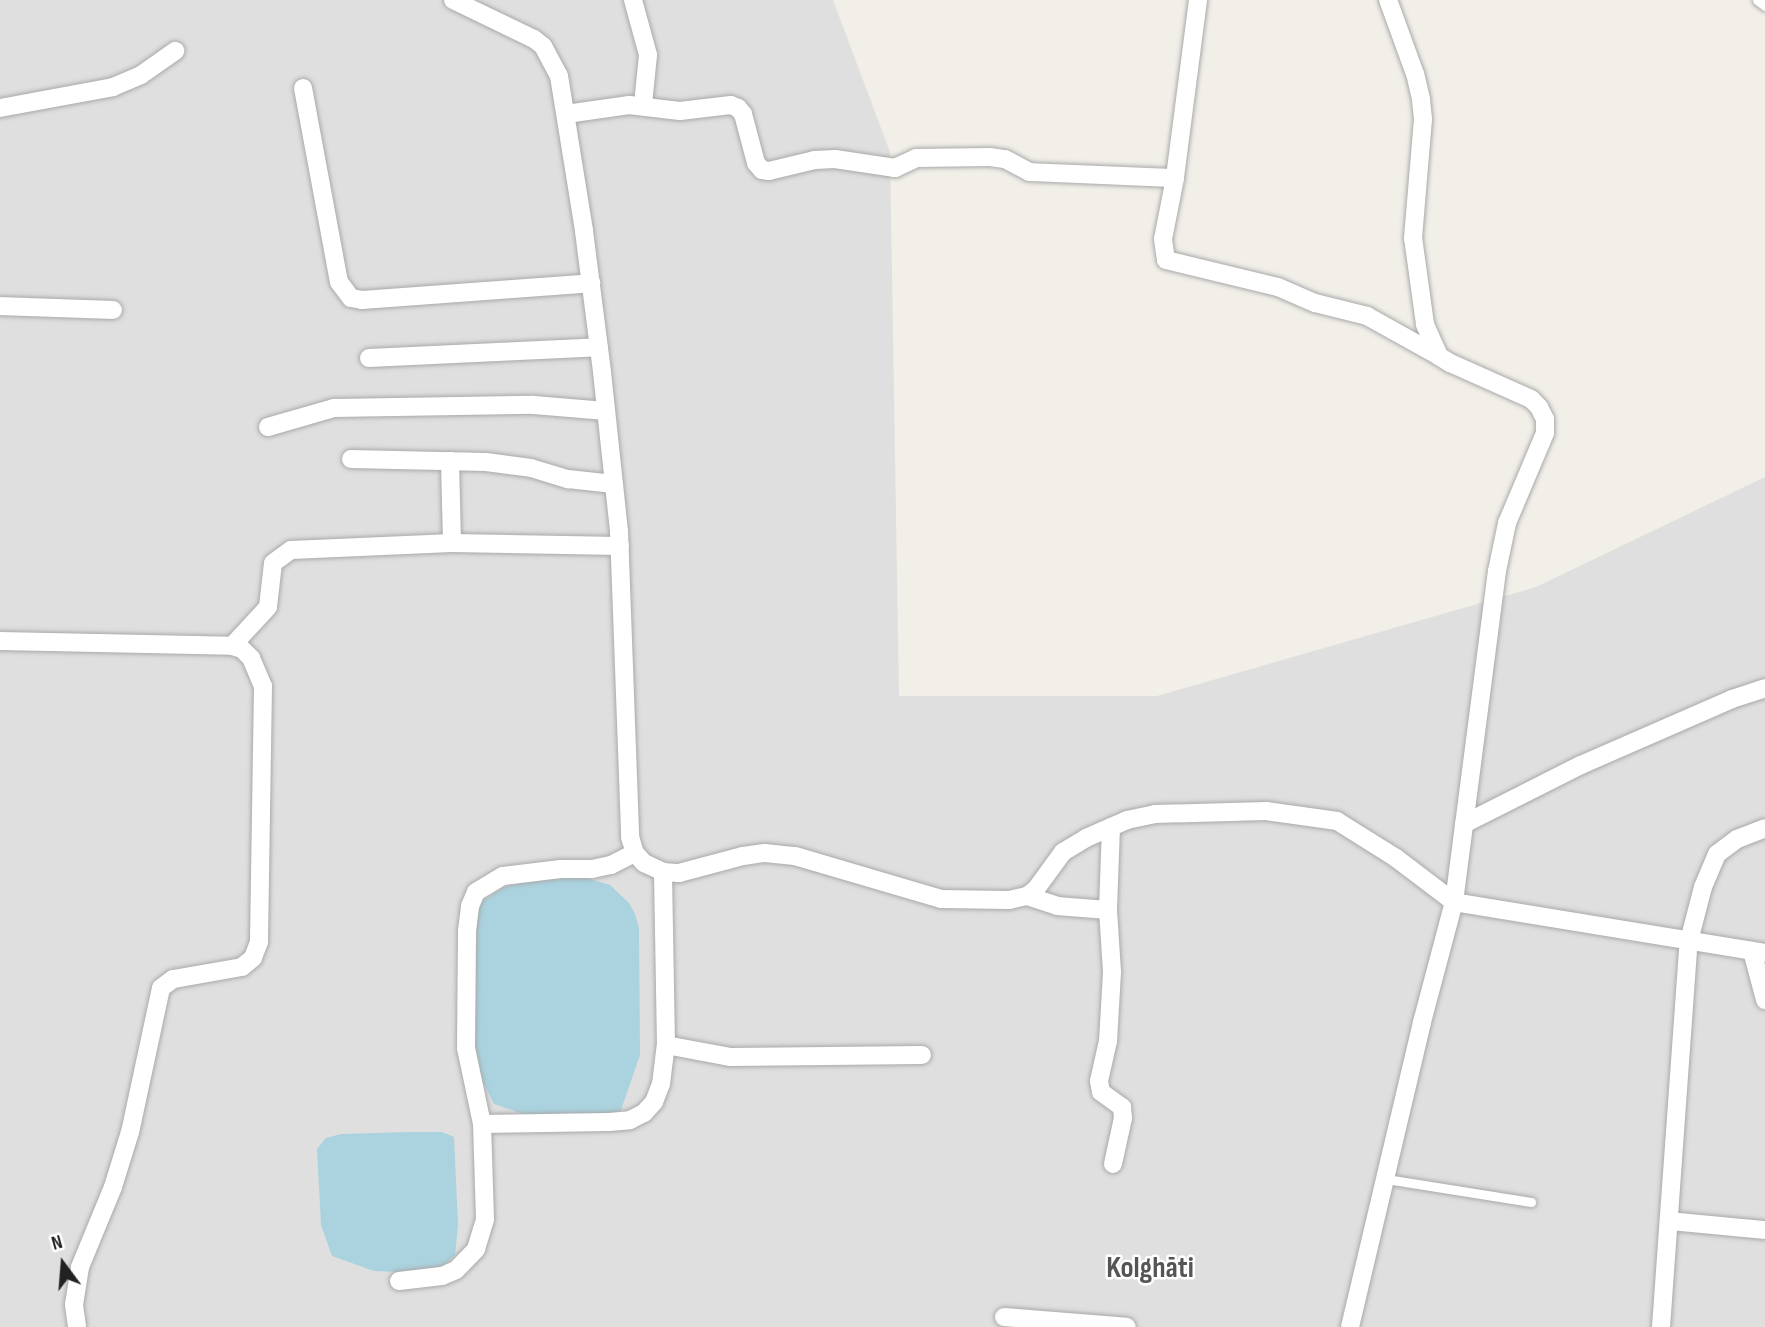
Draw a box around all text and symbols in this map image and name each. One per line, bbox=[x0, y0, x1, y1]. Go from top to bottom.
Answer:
north arrow bbox=[28, 1229, 98, 1299]
text: N bbox=[49, 1231, 65, 1256]
district label: Kolghāti bbox=[1106, 1250, 1194, 1286]

